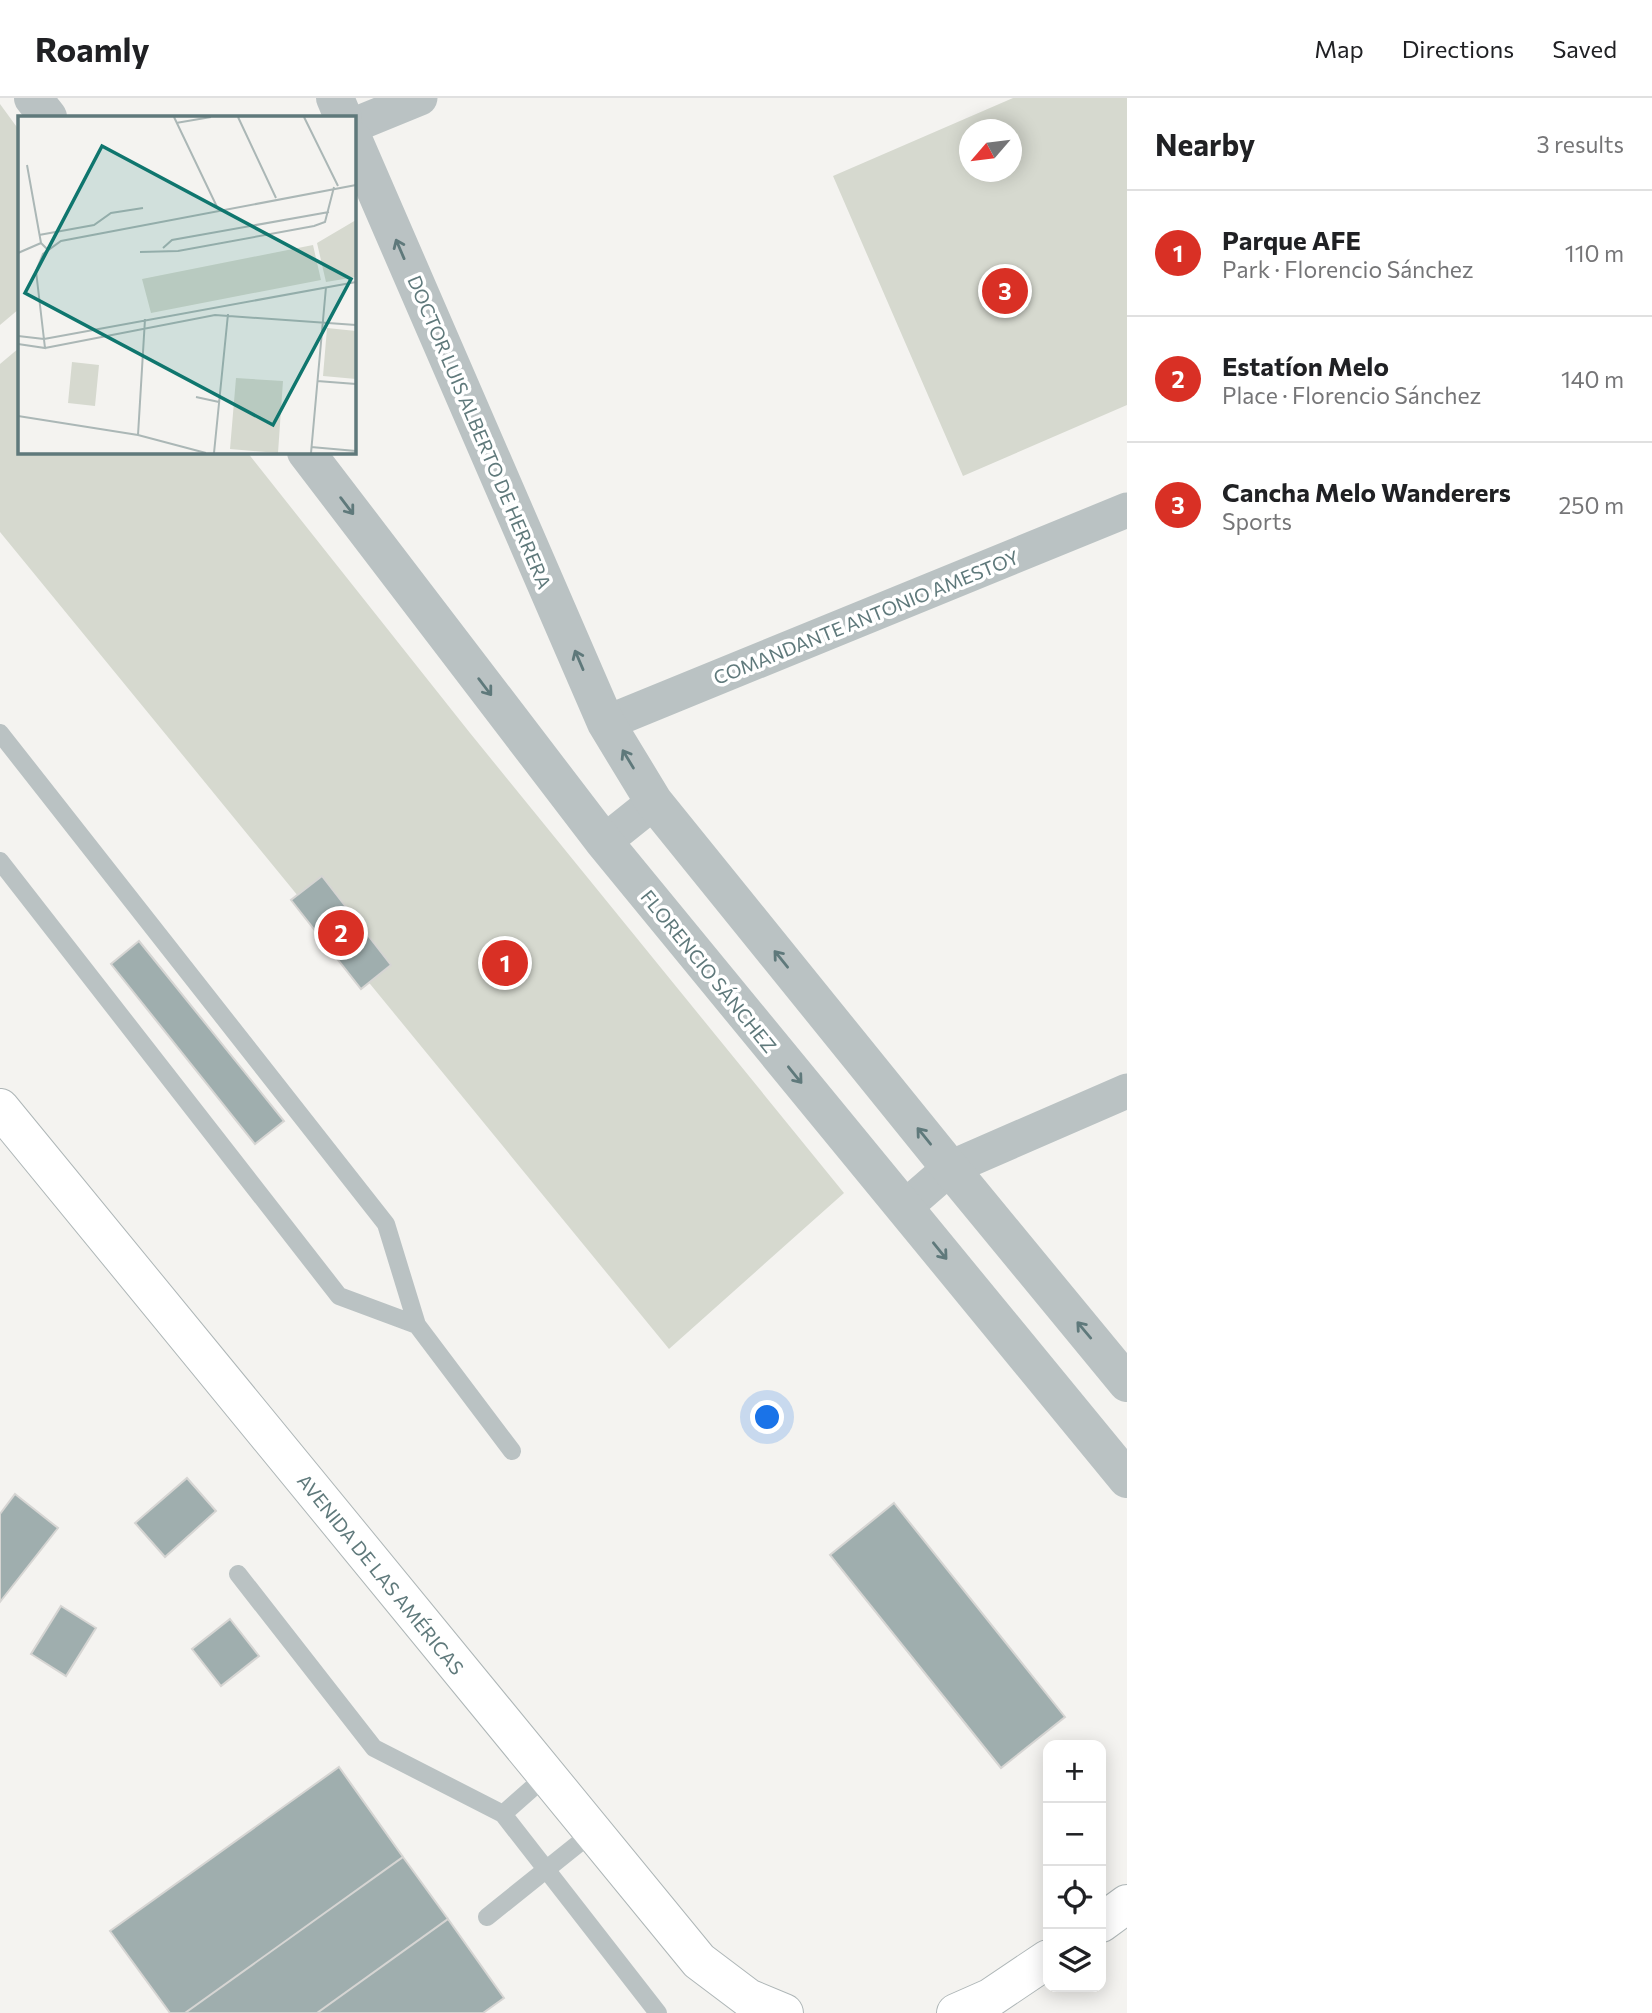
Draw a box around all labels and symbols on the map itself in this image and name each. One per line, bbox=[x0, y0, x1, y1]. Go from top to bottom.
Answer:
inset map bbox=[18, 116, 355, 453]
north arrow bbox=[959, 119, 1022, 182]
one-way arrow bbox=[393, 239, 406, 260]
pin: 3 bbox=[982, 265, 1028, 317]
street label: DOCTOR LUIS ALBERTO DE HERRERA bbox=[403, 272, 557, 592]
one-way arrow bbox=[340, 496, 355, 515]
street label: COMANDANTE ANTONIO AMESTOY bbox=[710, 545, 1022, 689]
one-way arrow bbox=[572, 650, 585, 671]
one-way arrow bbox=[478, 677, 493, 695]
one-way arrow bbox=[620, 749, 634, 769]
street label: FLORENCIO SÁNCHEZ bbox=[636, 885, 782, 1057]
pin: 2 bbox=[318, 907, 364, 959]
pin: 1 bbox=[482, 937, 528, 989]
one-way arrow bbox=[773, 950, 788, 968]
one-way arrow bbox=[787, 1066, 803, 1084]
one-way arrow bbox=[916, 1127, 931, 1145]
one-way arrow bbox=[932, 1241, 947, 1259]
one-way arrow bbox=[1076, 1322, 1091, 1340]
your location bbox=[750, 1400, 784, 1434]
street label: AVENIDA DE LAS AMÉRICAS bbox=[293, 1469, 469, 1679]

